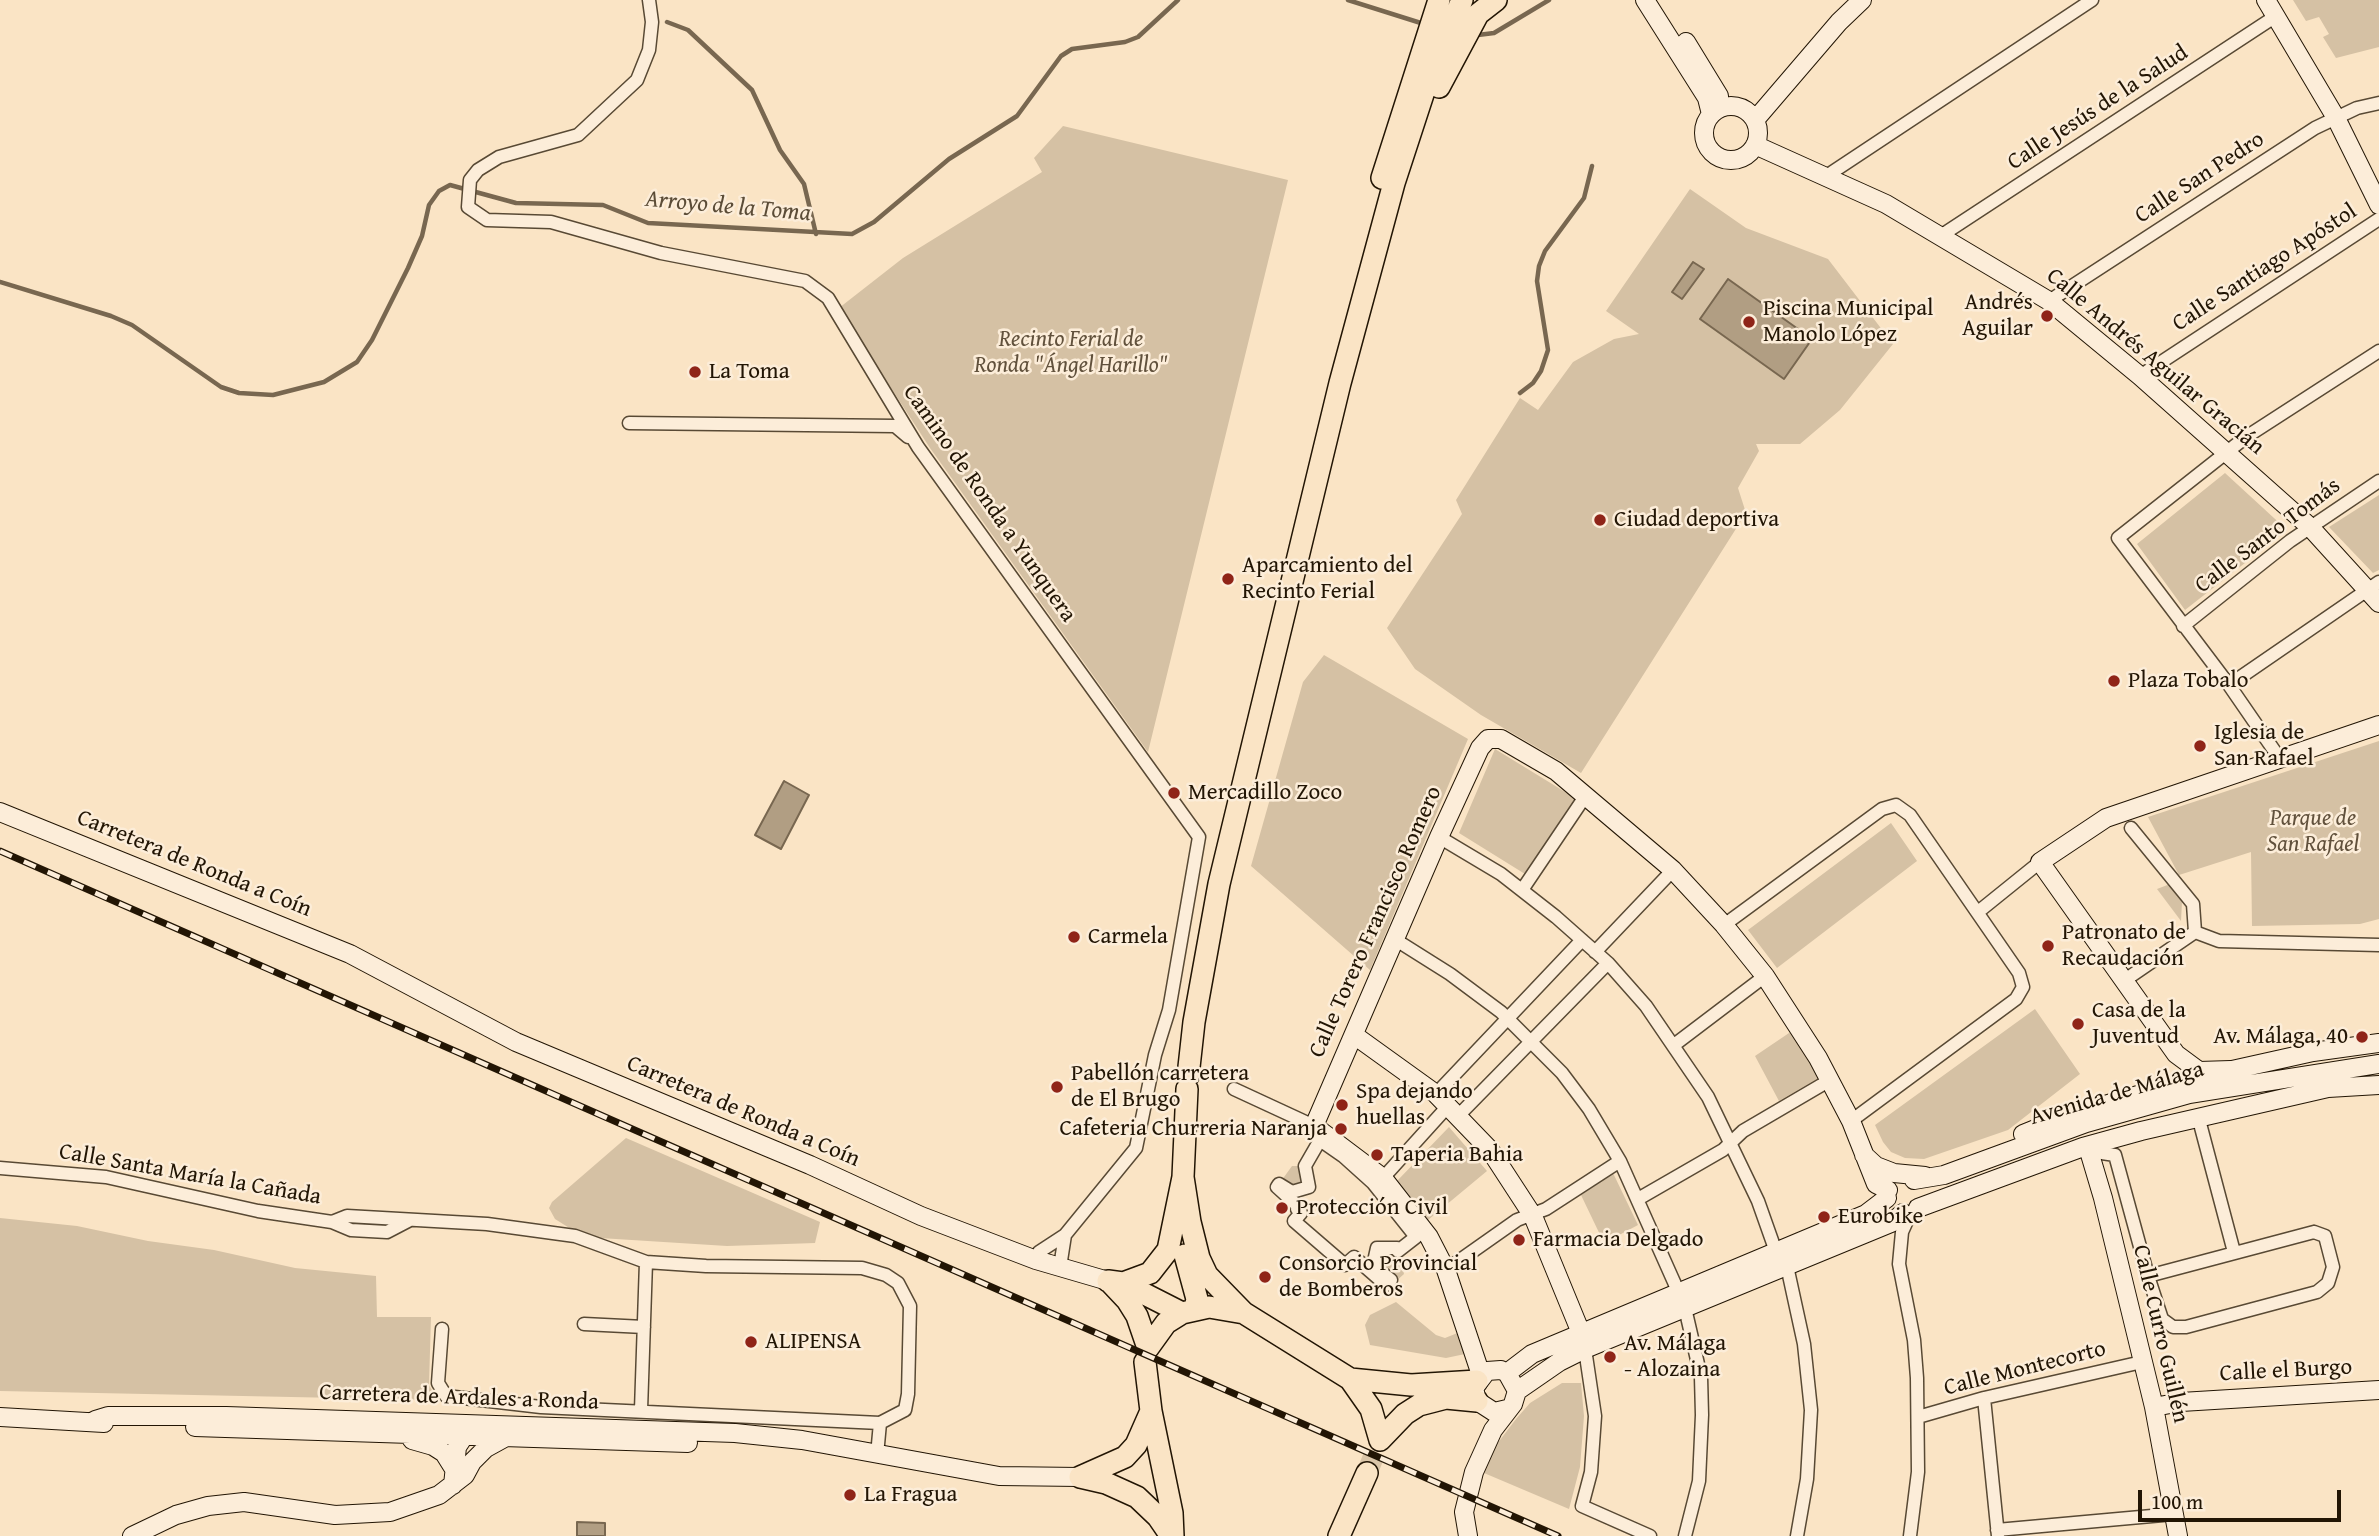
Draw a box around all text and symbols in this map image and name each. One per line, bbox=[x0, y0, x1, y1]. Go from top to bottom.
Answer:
street label: Calle Jesús de la Salud bbox=[2003, 39, 2193, 177]
street label: Calle San Pedro bbox=[2130, 126, 2270, 230]
water label: Arroyo de la Toma bbox=[644, 185, 812, 229]
street label: Calle Santiago Apóstol bbox=[2168, 198, 2362, 338]
street label: Calle Andrés Aguilar Gracián bbox=[2040, 263, 2270, 461]
place label: Andrés Aguilar bbox=[1962, 289, 2033, 343]
place label: Piscina Municipal Manolo López bbox=[1763, 295, 1934, 349]
marker: Andrés Aguilar bbox=[2039, 308, 2055, 324]
marker: Piscina Municipal Manolo López bbox=[1741, 314, 1757, 330]
park label: Recinto Ferial de Ronda "Ángel Harillo" bbox=[974, 326, 1168, 380]
place label: La Toma bbox=[709, 358, 790, 386]
marker: La Toma bbox=[687, 364, 703, 380]
street label: Camino de Ronda a Yunquera bbox=[896, 380, 1082, 628]
street label: Calle Santo Tomás bbox=[2190, 472, 2346, 600]
place label: Ciudad deportiva bbox=[1614, 506, 1779, 534]
marker: Ciudad deportiva bbox=[1592, 512, 1608, 528]
place label: Aparcamiento del Recinto Ferial bbox=[1242, 552, 1413, 606]
marker: Aparcamiento del Recinto Ferial bbox=[1220, 571, 1236, 587]
place label: Plaza Tobalo bbox=[2128, 667, 2248, 695]
marker: Plaza Tobalo bbox=[2106, 673, 2122, 689]
place label: Iglesia de San Rafael bbox=[2214, 719, 2314, 773]
marker: Iglesia de San Rafael bbox=[2192, 738, 2208, 754]
place label: Mercadillo Zoco bbox=[1188, 779, 1342, 807]
street label: Calle Torero Francisco Romero bbox=[1304, 782, 1448, 1062]
marker: Mercadillo Zoco bbox=[1166, 785, 1182, 801]
street label: Carretera de Ronda a Coín bbox=[73, 804, 315, 924]
park label: Parque de San Rafael bbox=[2267, 805, 2359, 859]
place label: Patronato de Recaudación bbox=[2062, 919, 2186, 973]
place label: Carmela bbox=[1088, 923, 1168, 951]
marker: Carmela bbox=[1066, 929, 1082, 945]
marker: Patronato de Recaudación bbox=[2040, 938, 2056, 954]
place label: Casa de la Juventud bbox=[2092, 997, 2186, 1051]
marker: Casa de la Juventud bbox=[2070, 1016, 2086, 1032]
place label: Av. Málaga, 40 bbox=[2213, 1023, 2348, 1051]
marker: Av. Málaga, 40 bbox=[2354, 1029, 2370, 1045]
street label: Carretera de Ronda a Coín bbox=[622, 1050, 864, 1174]
street label: Avenida de Málaga bbox=[2027, 1056, 2207, 1132]
place label: Pabellón carretera de El Brugo bbox=[1071, 1060, 1249, 1114]
place label: Spa dejando huellas bbox=[1356, 1078, 1473, 1132]
marker: Pabellón carretera de El Brugo bbox=[1049, 1079, 1065, 1095]
marker: Spa dejando huellas bbox=[1334, 1097, 1350, 1113]
place label: Cafeteria Churreria Naranja bbox=[1060, 1115, 1327, 1143]
marker: Cafeteria Churreria Naranja bbox=[1333, 1121, 1349, 1137]
street label: Calle Santa María la Cañada bbox=[57, 1138, 323, 1212]
place label: Taperia Bahia bbox=[1391, 1141, 1523, 1169]
marker: Taperia Bahia bbox=[1369, 1147, 1385, 1163]
place label: Protección Civil bbox=[1296, 1194, 1448, 1222]
marker: Protección Civil bbox=[1274, 1200, 1290, 1216]
place label: Eurobike bbox=[1838, 1203, 1923, 1231]
marker: Eurobike bbox=[1816, 1209, 1832, 1225]
place label: Farmacia Delgado bbox=[1533, 1226, 1703, 1254]
marker: Farmacia Delgado bbox=[1511, 1232, 1527, 1248]
street label: Calle Curro Guillén bbox=[2126, 1242, 2194, 1426]
place label: Consorcio Provincial de Bomberos bbox=[1279, 1250, 1477, 1304]
marker: Consorcio Provincial de Bomberos bbox=[1257, 1269, 1273, 1285]
place label: ALIPENSA bbox=[765, 1328, 861, 1356]
place label: Av. Málaga - Alozaina bbox=[1624, 1330, 1726, 1384]
marker: ALIPENSA bbox=[743, 1334, 759, 1350]
street label: Calle Montecorto bbox=[1941, 1336, 2109, 1402]
marker: Av. Málaga - Alozaina bbox=[1602, 1349, 1618, 1365]
street label: Calle el Burgo bbox=[2219, 1354, 2353, 1388]
street label: Carretera de Ardales a Ronda bbox=[319, 1379, 599, 1417]
scale bar bbox=[2141, 1476, 2344, 1520]
place label: La Fragua bbox=[864, 1481, 957, 1509]
text: 100 m bbox=[2151, 1486, 2203, 1517]
marker: La Fragua bbox=[842, 1487, 858, 1503]

